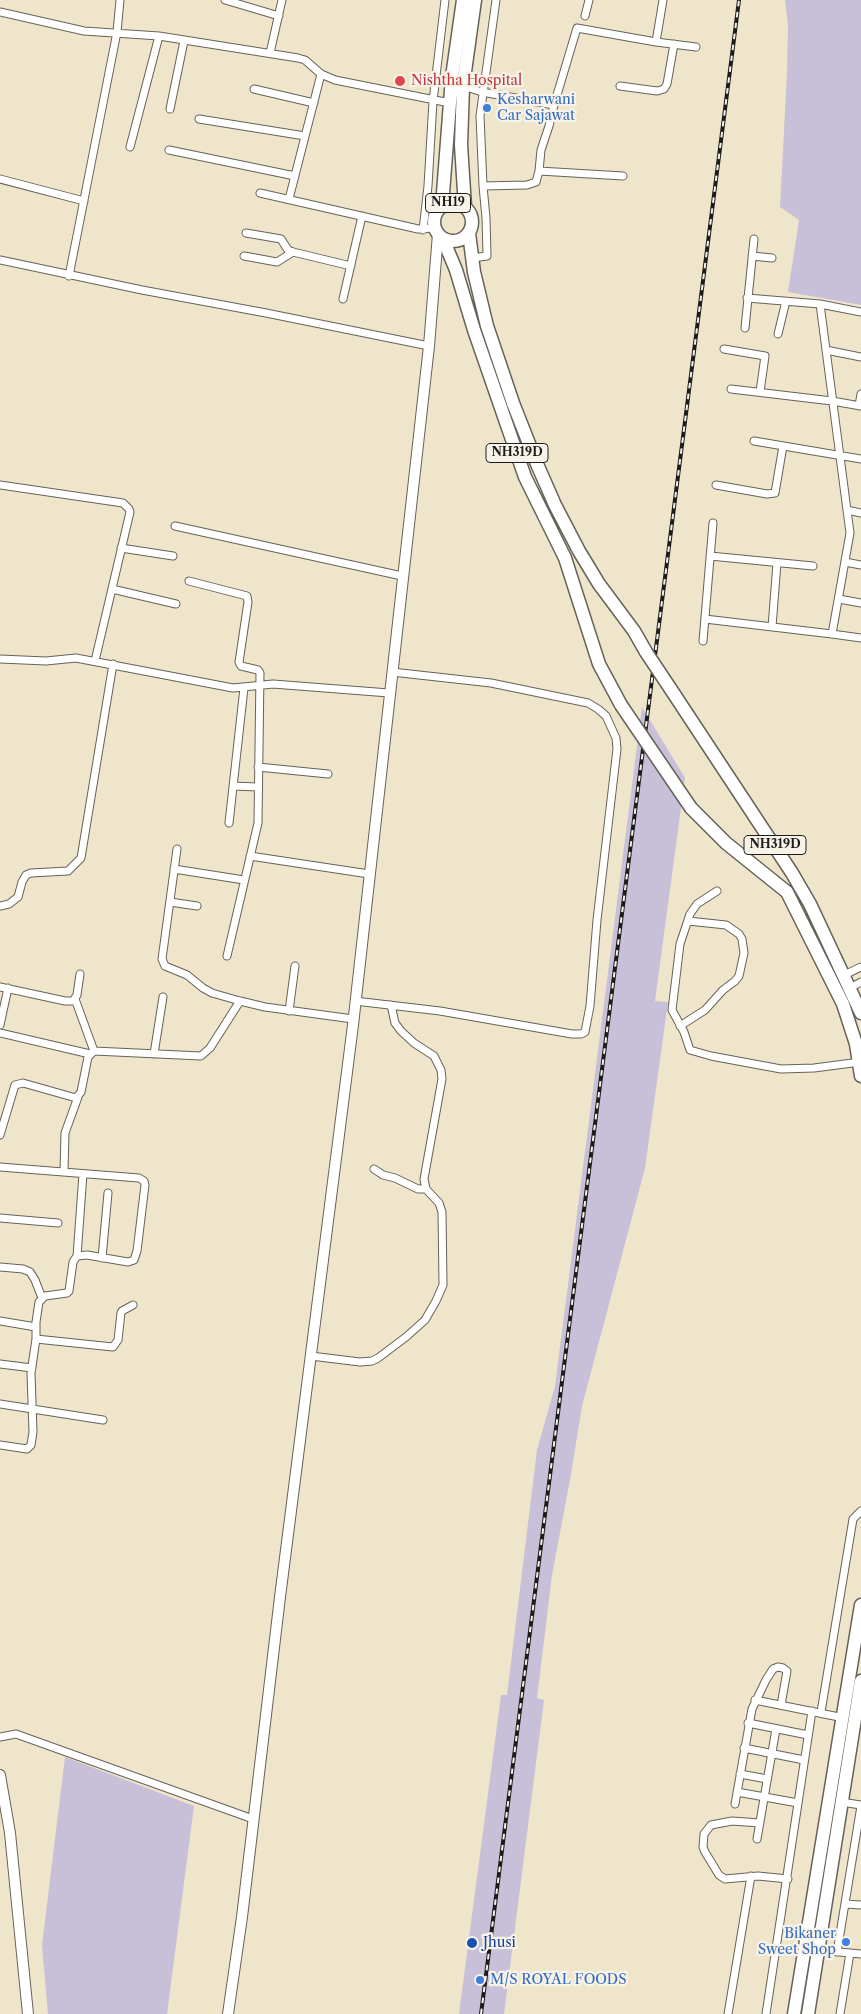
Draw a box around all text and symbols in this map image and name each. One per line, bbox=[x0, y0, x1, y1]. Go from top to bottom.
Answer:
place label: Nishtha Hospital bbox=[411, 73, 522, 89]
marker: Nishtha Hospital bbox=[393, 74, 407, 88]
place label: Kesharwani Car Sajawat bbox=[497, 92, 575, 124]
marker: Kesharwani Car Sajawat bbox=[481, 102, 493, 114]
road number: NH19 bbox=[426, 194, 470, 212]
road number: NH319D bbox=[486, 443, 548, 462]
road number: NH319D bbox=[744, 836, 806, 854]
place label: Bikaner Sweet Shop bbox=[758, 1926, 836, 1958]
place label: Jhusi bbox=[483, 1935, 516, 1951]
marker: Jhusi bbox=[465, 1936, 479, 1950]
marker: Bikaner Sweet Shop bbox=[840, 1936, 852, 1948]
place label: M/S ROYAL FOODS bbox=[490, 1972, 627, 1988]
marker: M/S ROYAL FOODS bbox=[474, 1974, 486, 1986]

